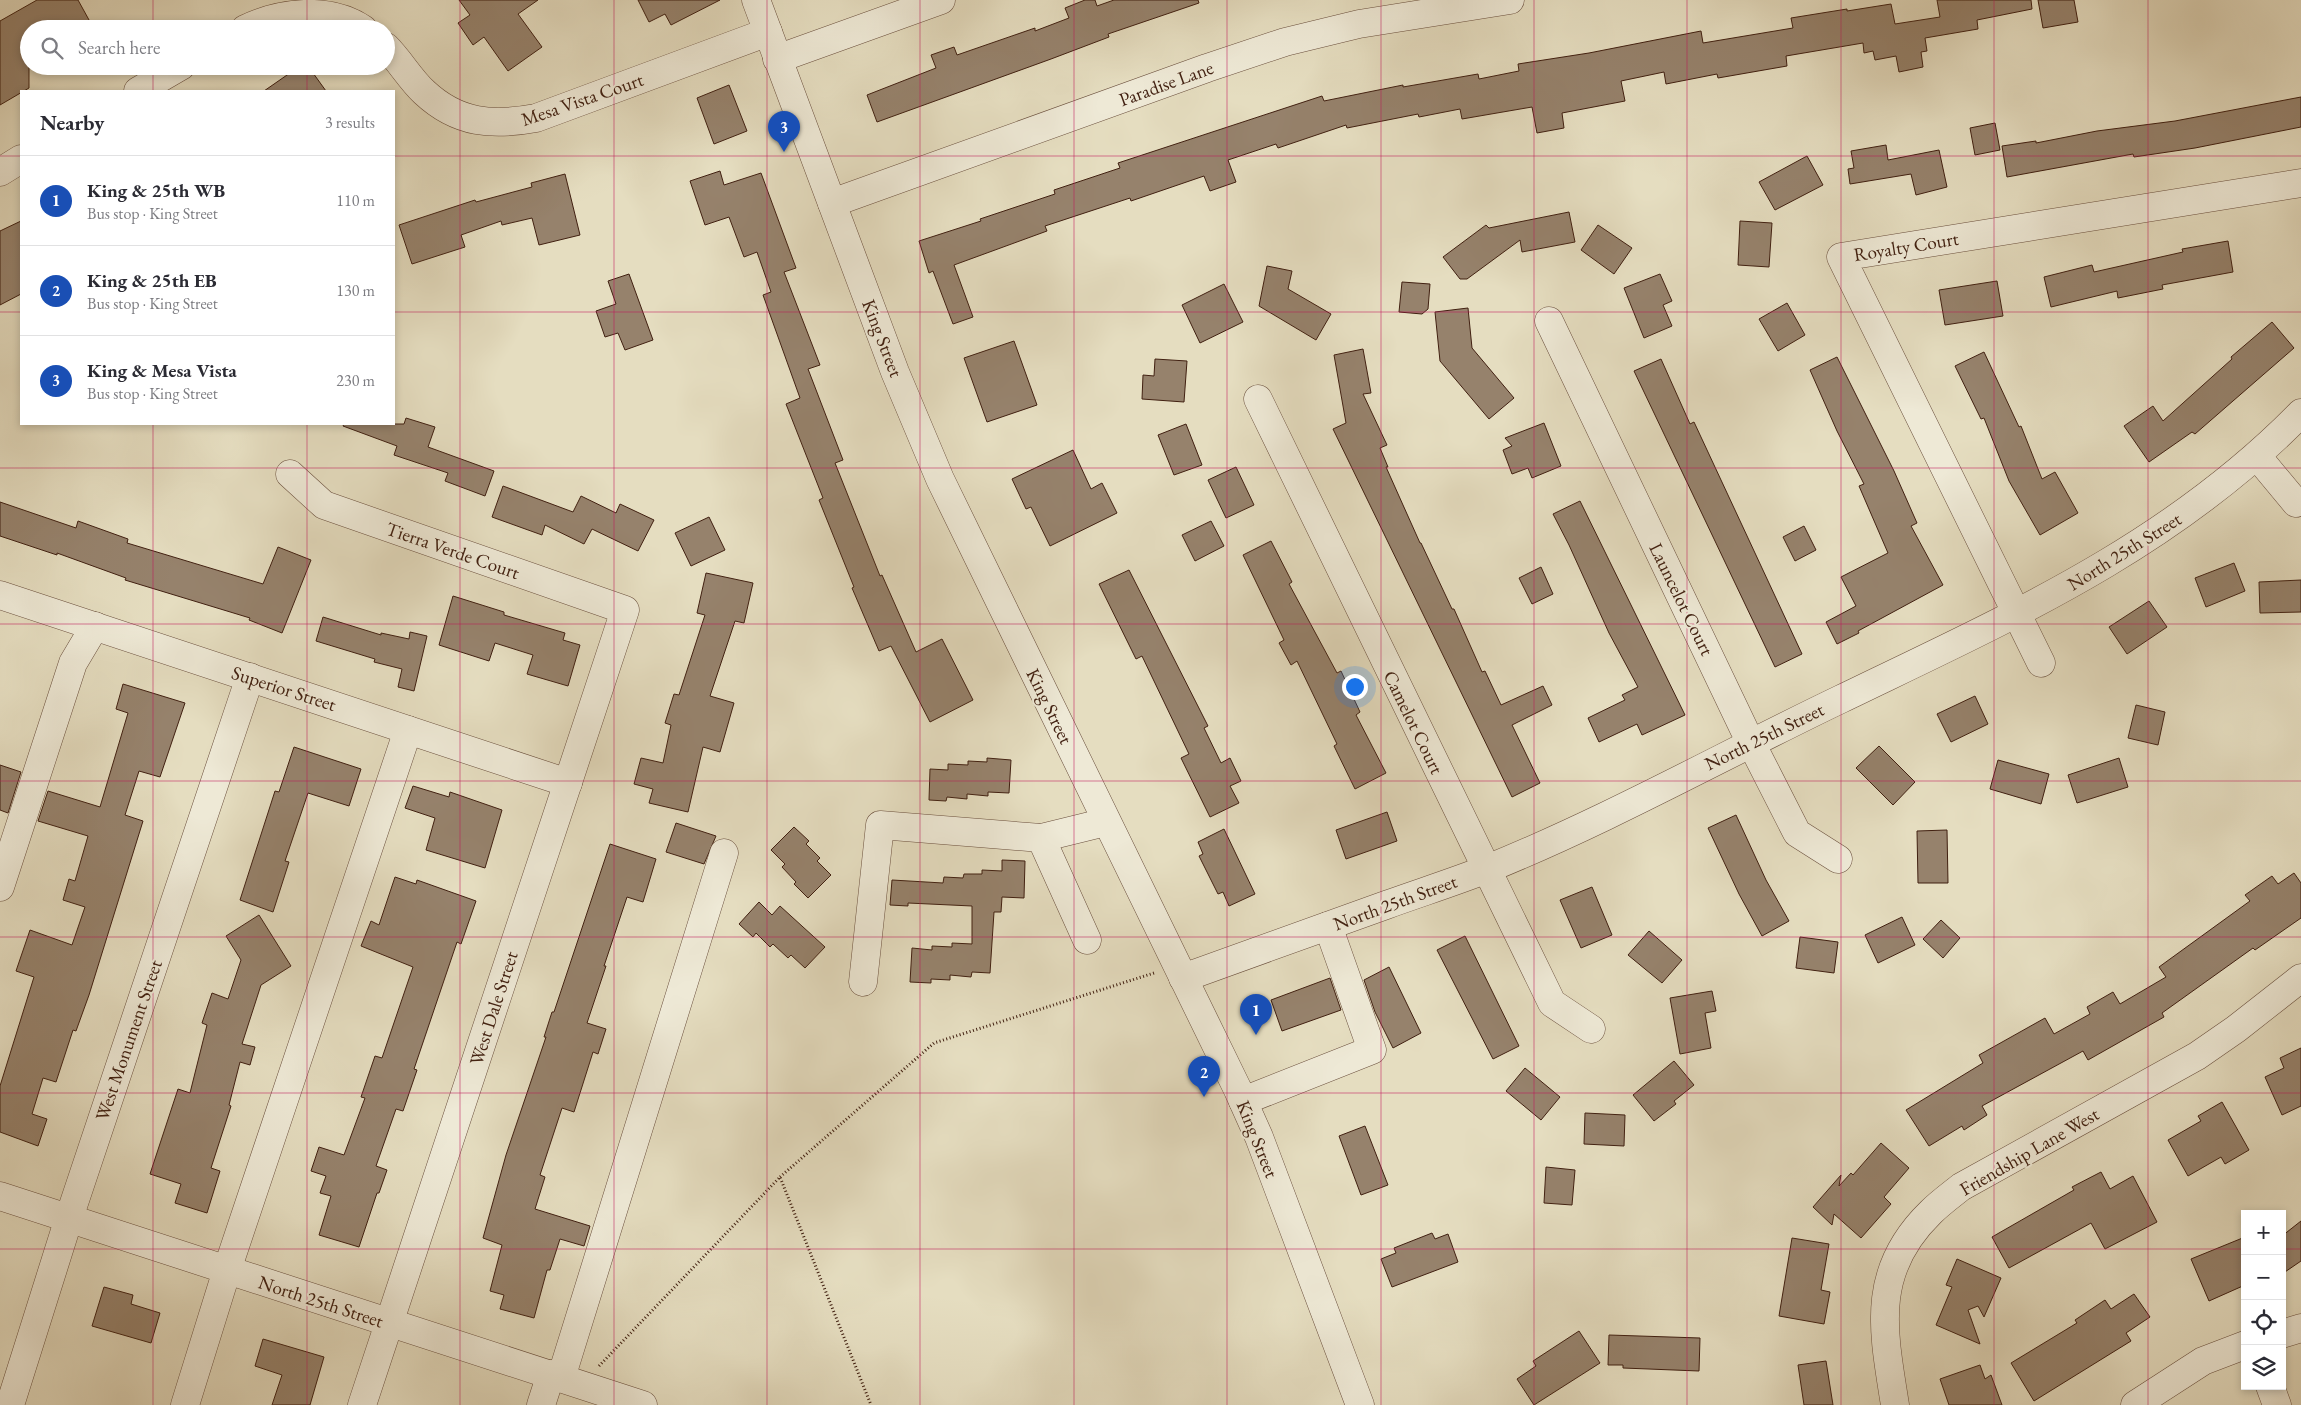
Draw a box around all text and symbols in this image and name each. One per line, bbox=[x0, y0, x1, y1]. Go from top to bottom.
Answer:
search box bbox=[20, 20, 395, 75]
icon: search bbox=[38, 34, 66, 62]
text: Search here bbox=[78, 35, 160, 60]
street label: Paradise Lane bbox=[1115, 55, 1217, 112]
street label: Mesa Vista Court bbox=[518, 67, 646, 132]
text: Nearby bbox=[40, 109, 104, 136]
pin: 3 bbox=[768, 111, 800, 152]
text: 3 results bbox=[325, 112, 375, 133]
text: King & 25th WB bbox=[87, 178, 225, 203]
text: 1 bbox=[52, 190, 60, 211]
text: 110 m bbox=[336, 190, 375, 211]
text: Bus stop · King Street bbox=[87, 203, 218, 224]
street label: Royalty Court bbox=[1852, 226, 1960, 267]
text: King & 25th EB bbox=[87, 268, 217, 293]
text: 2 bbox=[52, 280, 60, 301]
text: 130 m bbox=[336, 280, 375, 301]
text: Bus stop · King Street bbox=[87, 293, 218, 314]
street label: King Street bbox=[856, 296, 909, 381]
text: King & Mesa Vista bbox=[87, 358, 237, 383]
text: 3 bbox=[52, 370, 60, 391]
text: 230 m bbox=[336, 370, 375, 391]
text: Bus stop · King Street bbox=[87, 383, 218, 404]
street label: North 25th Street bbox=[2063, 506, 2186, 596]
street label: Tierra Verde Court bbox=[383, 516, 523, 585]
street label: Launcelot Court bbox=[1643, 539, 1720, 660]
street label: Superior Street bbox=[228, 660, 339, 717]
street label: King Street bbox=[1020, 664, 1079, 748]
street label: Camelot Court bbox=[1378, 666, 1449, 778]
your location bbox=[1342, 674, 1368, 700]
street label: North 25th Street bbox=[1700, 697, 1828, 776]
street label: North 25th Street bbox=[1330, 869, 1461, 936]
street label: West Dale Street bbox=[463, 948, 524, 1068]
street label: West Monument Street bbox=[89, 956, 168, 1124]
pin: 1 bbox=[1240, 994, 1272, 1035]
pin: 2 bbox=[1188, 1056, 1220, 1097]
street label: King Street bbox=[1231, 1097, 1284, 1182]
street label: Friendship Lane West bbox=[1955, 1101, 2103, 1202]
map controls bbox=[2241, 1210, 2286, 1390]
button: + bbox=[2241, 1210, 2286, 1255]
button: − bbox=[2241, 1255, 2286, 1300]
street label: North 25th Street bbox=[255, 1270, 387, 1333]
button: locate bbox=[2241, 1300, 2286, 1345]
button: layers bbox=[2241, 1345, 2286, 1390]

